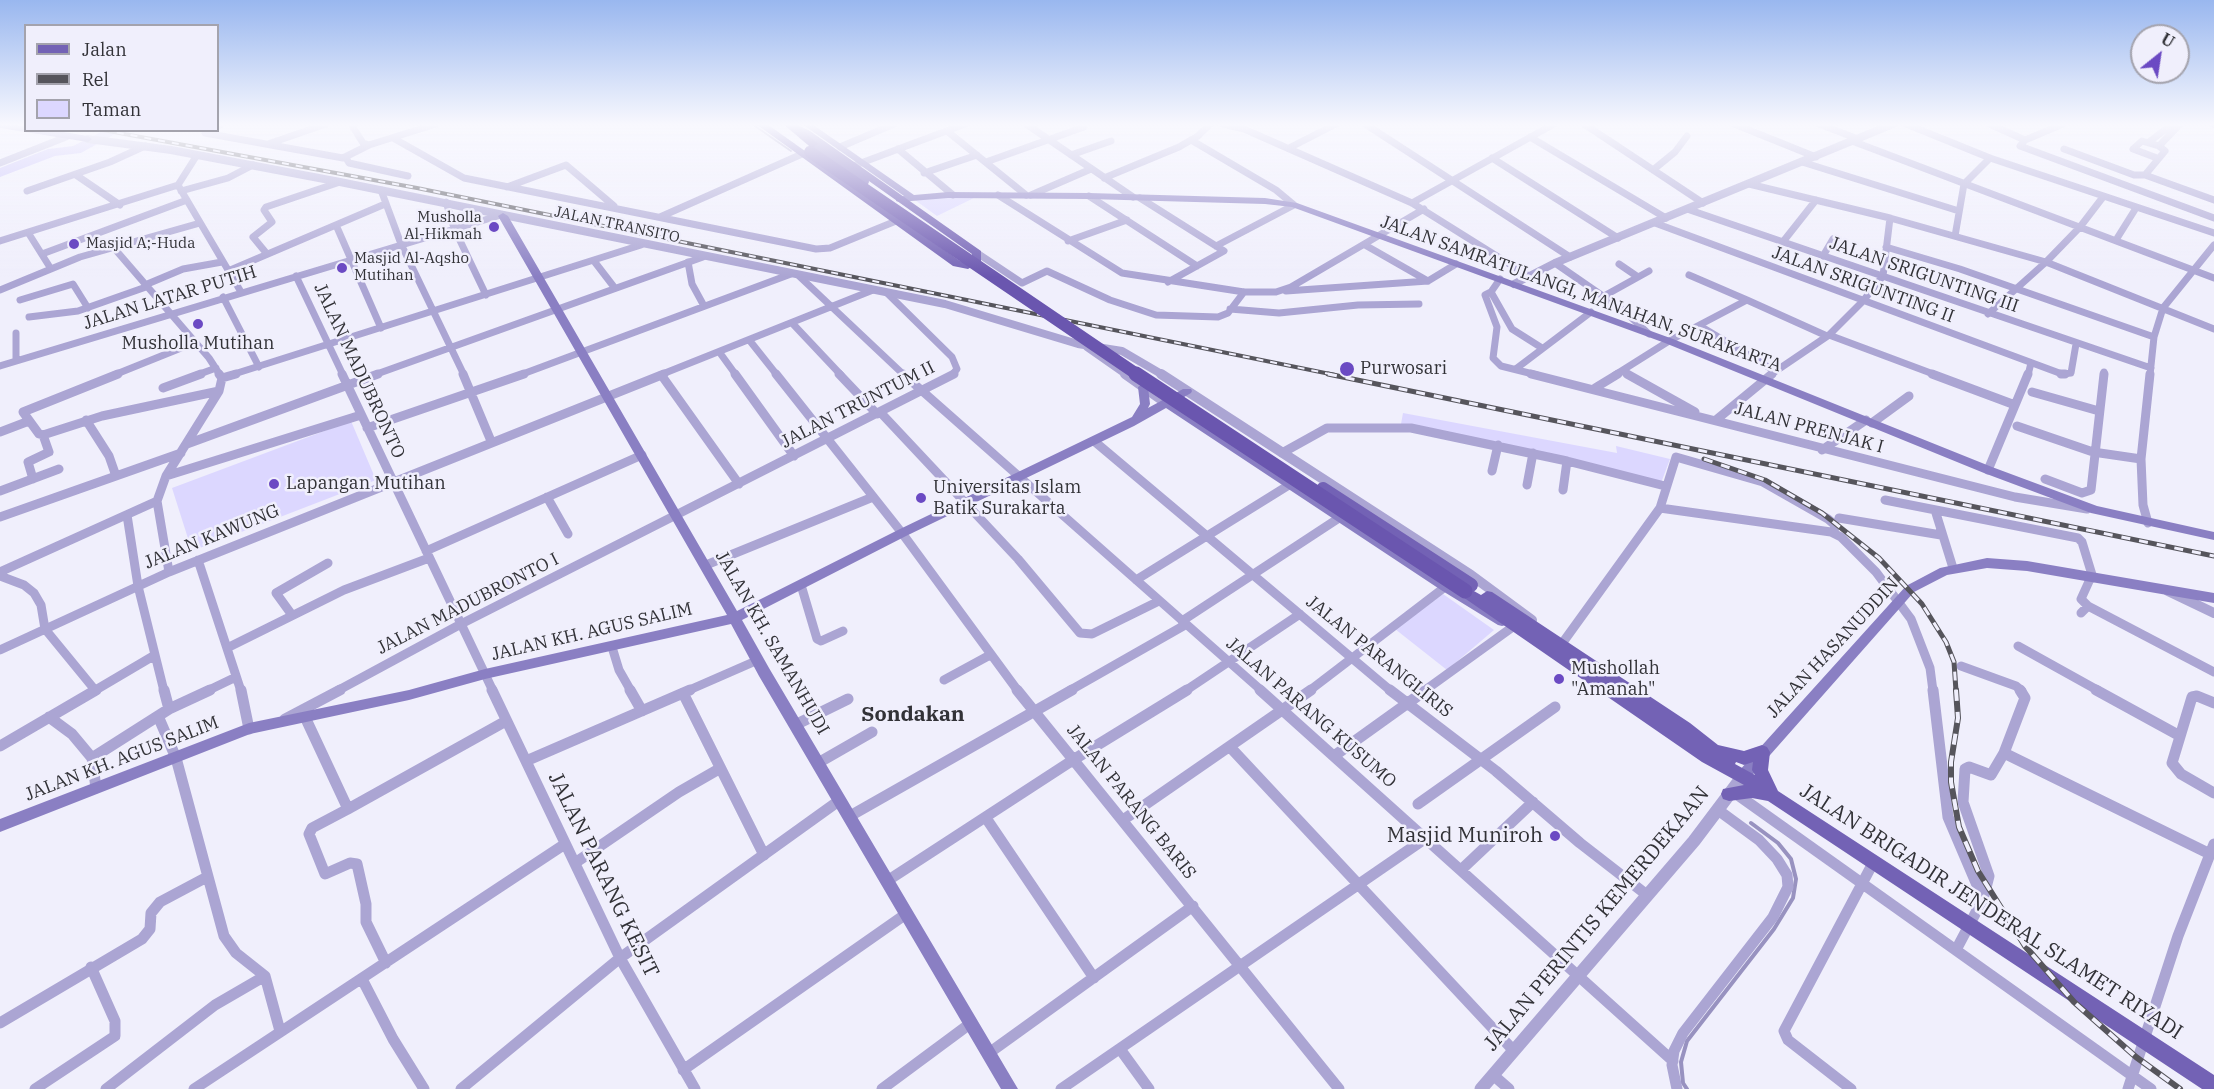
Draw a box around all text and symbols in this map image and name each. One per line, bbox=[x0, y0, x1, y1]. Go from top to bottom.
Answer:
legend bbox=[24, 24, 219, 132]
north arrow bbox=[2130, 24, 2190, 84]
text: U bbox=[2158, 28, 2178, 52]
text: Jalan bbox=[82, 38, 127, 61]
text: Rel bbox=[82, 68, 109, 91]
text: Taman bbox=[82, 98, 141, 121]
street label: JALAN TRANSITO bbox=[553, 203, 681, 247]
place label: Musholla Al-Hikmah bbox=[404, 209, 482, 244]
street label: JALAN SAMRATULANGI, MANAHAN, SURAKARTA bbox=[1377, 211, 1785, 377]
marker: Musholla Al-Hikmah bbox=[487, 220, 501, 234]
street label: JALAN SRIGUNTING III bbox=[1827, 232, 2021, 318]
place label: Masjid A;-Huda bbox=[86, 235, 195, 253]
marker: Masjid A;-Huda bbox=[67, 237, 81, 251]
street label: JALAN SRIGUNTING II bbox=[1769, 242, 1957, 328]
place label: Masjid Al-Aqsho Mutihan bbox=[354, 250, 469, 285]
street label: JALAN LATAR PUTIH bbox=[81, 261, 259, 335]
marker: Masjid Al-Aqsho Mutihan bbox=[335, 261, 349, 275]
street label: JALAN MADUBRONTO bbox=[309, 280, 409, 462]
marker: Musholla Mutihan bbox=[191, 317, 205, 331]
place label: Musholla Mutihan bbox=[121, 333, 275, 355]
street label: JALAN TRUNTUM II bbox=[778, 357, 938, 453]
place label: Purwosari bbox=[1360, 358, 1447, 380]
marker: Purwosari bbox=[1338, 360, 1356, 378]
street label: JALAN PRENJAK I bbox=[1732, 398, 1886, 458]
place label: Lapangan Mutihan bbox=[286, 473, 446, 495]
marker: Lapangan Mutihan bbox=[267, 477, 281, 491]
place label: Universitas Islam Batik Surakarta bbox=[933, 477, 1081, 520]
marker: Universitas Islam Batik Surakarta bbox=[914, 491, 928, 505]
street label: JALAN KAWUNG bbox=[141, 500, 283, 574]
street label: JALAN KH. SAMANHUDI bbox=[711, 547, 833, 739]
street label: JALAN MADUBRONTO I bbox=[373, 549, 563, 659]
street label: JALAN HASANUDDIN bbox=[1762, 573, 1904, 723]
street label: JALAN PARANGLIRIS bbox=[1302, 591, 1456, 723]
street label: JALAN KH. AGUS SALIM bbox=[489, 598, 695, 666]
street label: JALAN PARANG KUSUMO bbox=[1221, 633, 1401, 793]
place label: Mushollah "Amanah" bbox=[1571, 658, 1660, 700]
marker: Mushollah "Amanah" bbox=[1552, 672, 1566, 686]
district label: Sondakan bbox=[861, 702, 965, 728]
street label: JALAN KH. AGUS SALIM bbox=[22, 712, 222, 806]
street label: JALAN PARANG BARIS bbox=[1062, 720, 1200, 884]
street label: JALAN PARANG KESIT bbox=[542, 768, 664, 982]
street label: JALAN BRIGADIR JENDERAL SLAMET RIYADI bbox=[1795, 779, 2187, 1045]
street label: JALAN PERINTIS KEMERDEKAAN bbox=[1479, 782, 1715, 1056]
place label: Masjid Muniroh bbox=[1387, 823, 1543, 849]
marker: Masjid Muniroh bbox=[1548, 829, 1562, 843]

